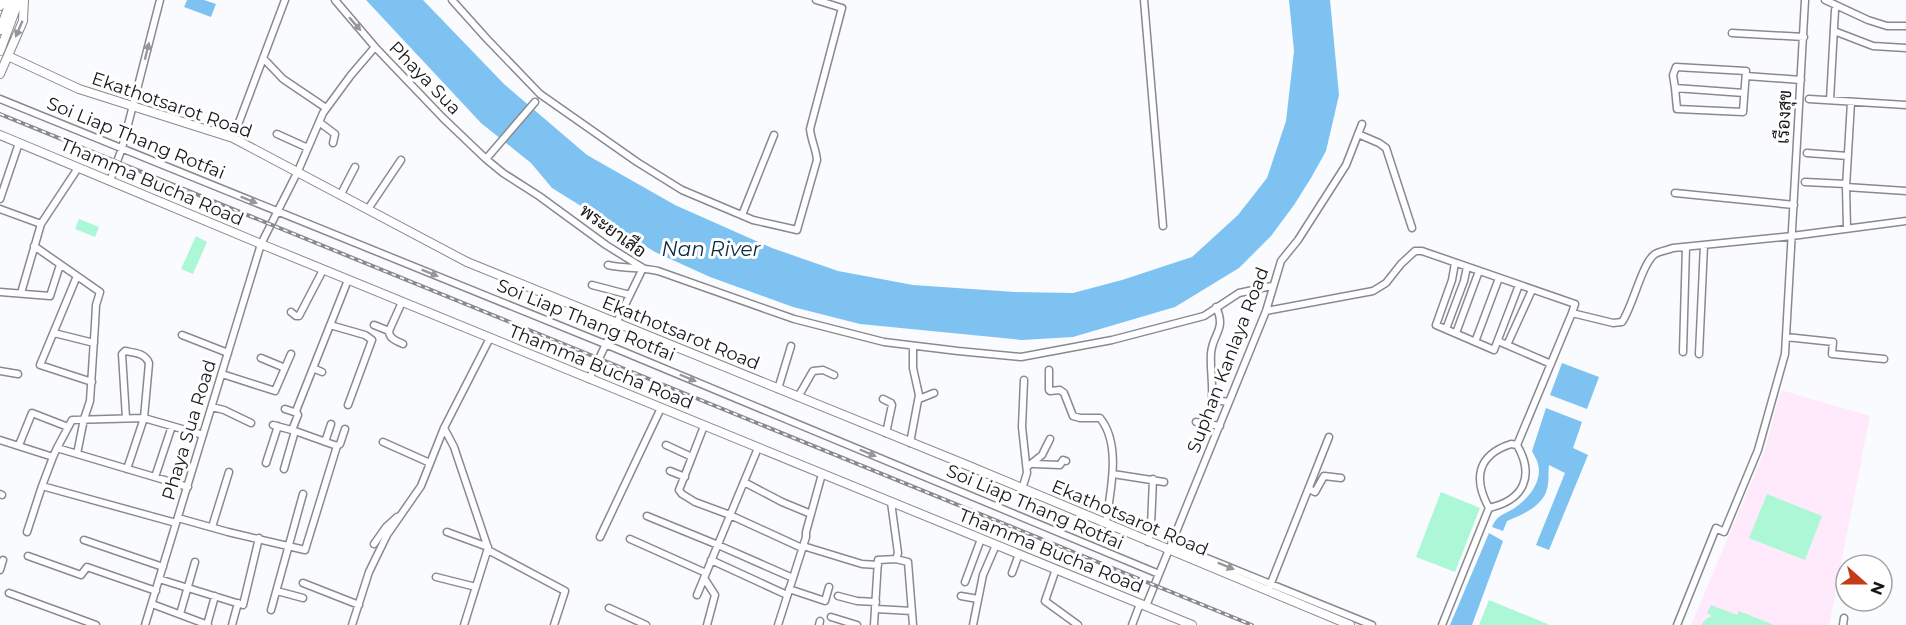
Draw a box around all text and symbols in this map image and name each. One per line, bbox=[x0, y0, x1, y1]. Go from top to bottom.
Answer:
one-way arrow bbox=[348, 16, 361, 31]
one-way arrow bbox=[14, 20, 24, 38]
street label: Phaya Sua bbox=[384, 37, 466, 119]
one-way arrow bbox=[142, 42, 152, 60]
street label: Ekathotsarot Road bbox=[89, 67, 255, 143]
street label: เรืองสุข bbox=[1771, 89, 1797, 145]
street label: Soi Liap Thang Rotfai bbox=[44, 92, 228, 184]
street label: Thamma Bucha Road bbox=[57, 133, 247, 231]
one-way arrow bbox=[240, 196, 258, 205]
street label: พระยาเสือ bbox=[575, 199, 651, 263]
water label: Nan River bbox=[661, 237, 762, 261]
street label: Suphan Kanlaya Road bbox=[1182, 264, 1274, 456]
one-way arrow bbox=[421, 269, 439, 278]
street label: Soi Liap Thang Rotfai bbox=[494, 274, 678, 366]
street label: Ekathotsarot Road bbox=[599, 291, 763, 375]
street label: Thamma Bucha Road bbox=[506, 320, 696, 414]
street label: Phaya Sua Road bbox=[157, 357, 221, 503]
one-way arrow bbox=[679, 374, 697, 383]
one-way arrow bbox=[859, 449, 877, 458]
street label: Soi Liap Thang Rotfai bbox=[943, 460, 1127, 554]
street label: Ekathotsarot Road bbox=[1048, 475, 1212, 561]
street label: Thamma Bucha Road bbox=[956, 504, 1146, 598]
north arrow bbox=[1834, 553, 1894, 613]
one-way arrow bbox=[1218, 561, 1236, 571]
text: N bbox=[1866, 579, 1889, 598]

